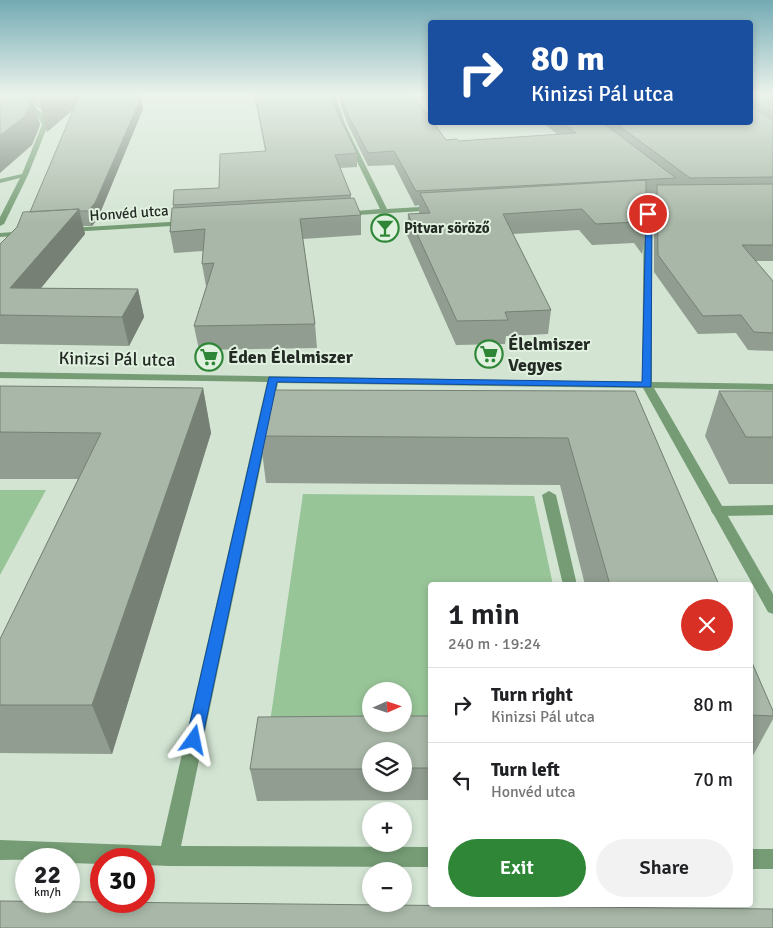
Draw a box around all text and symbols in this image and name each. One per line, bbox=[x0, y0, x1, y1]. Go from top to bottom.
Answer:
text: 80 m bbox=[531, 37, 605, 80]
icon: right bbox=[448, 40, 513, 105]
text: Kinizsi Pál utca bbox=[531, 80, 674, 107]
pin bbox=[627, 193, 669, 235]
icon: arrive bbox=[634, 200, 662, 228]
street label: Honvéd utca bbox=[89, 201, 169, 225]
bar icon: Pitvar söröző bbox=[370, 213, 400, 243]
place label: Pitvar söröző bbox=[404, 219, 490, 237]
place label: Élelmiszer Vegyes bbox=[508, 333, 591, 376]
supermarket icon: Élelmiszer Vegyes bbox=[474, 339, 504, 369]
supermarket icon: Éden Élelmiszer bbox=[194, 342, 224, 372]
place label: Éden Élelmiszer bbox=[228, 346, 354, 368]
street label: Kinizsi Pál utca bbox=[58, 347, 176, 371]
text: 1 min bbox=[448, 596, 520, 633]
button: close bbox=[681, 599, 733, 651]
text: 240 m · 19:24 bbox=[448, 634, 541, 654]
north arrow bbox=[362, 682, 412, 732]
map controls bbox=[362, 682, 412, 912]
text: Turn right bbox=[491, 683, 573, 707]
icon: right bbox=[448, 691, 476, 719]
text: 80 m bbox=[693, 693, 733, 717]
text: Kinizsi Pál utca bbox=[491, 707, 595, 727]
position arrow bbox=[167, 713, 219, 765]
button: layers bbox=[362, 742, 412, 792]
text: Turn left bbox=[491, 758, 560, 782]
icon: left bbox=[448, 766, 476, 794]
text: 70 m bbox=[693, 768, 733, 792]
text: Honvéd utca bbox=[491, 782, 576, 802]
button: + bbox=[362, 802, 412, 852]
button: Exit bbox=[448, 839, 586, 897]
button: Share bbox=[596, 839, 733, 897]
speed limit sign: 30 bbox=[90, 848, 155, 913]
text: 22 bbox=[34, 859, 61, 890]
button: − bbox=[362, 862, 412, 912]
text: km/h bbox=[34, 885, 61, 900]

